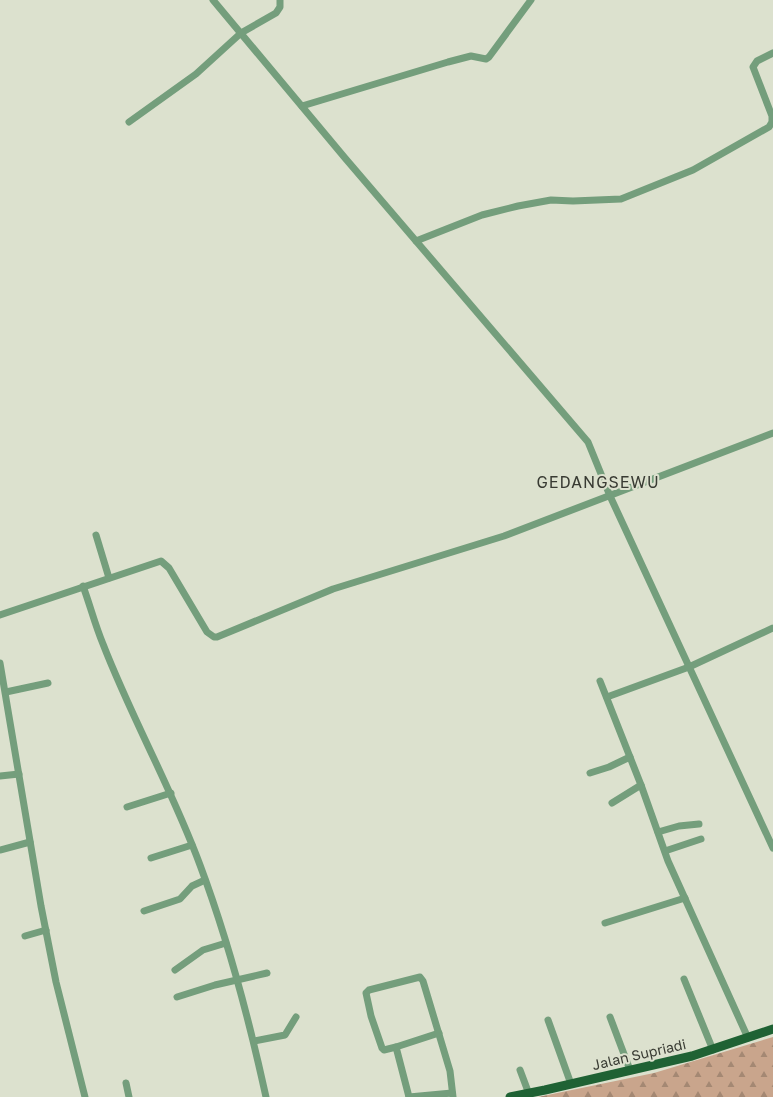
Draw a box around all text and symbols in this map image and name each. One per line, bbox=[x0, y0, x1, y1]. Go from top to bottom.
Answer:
district label: GEDANGSEWU bbox=[536, 472, 660, 492]
street label: Jalan Supriadi bbox=[590, 1035, 688, 1073]

